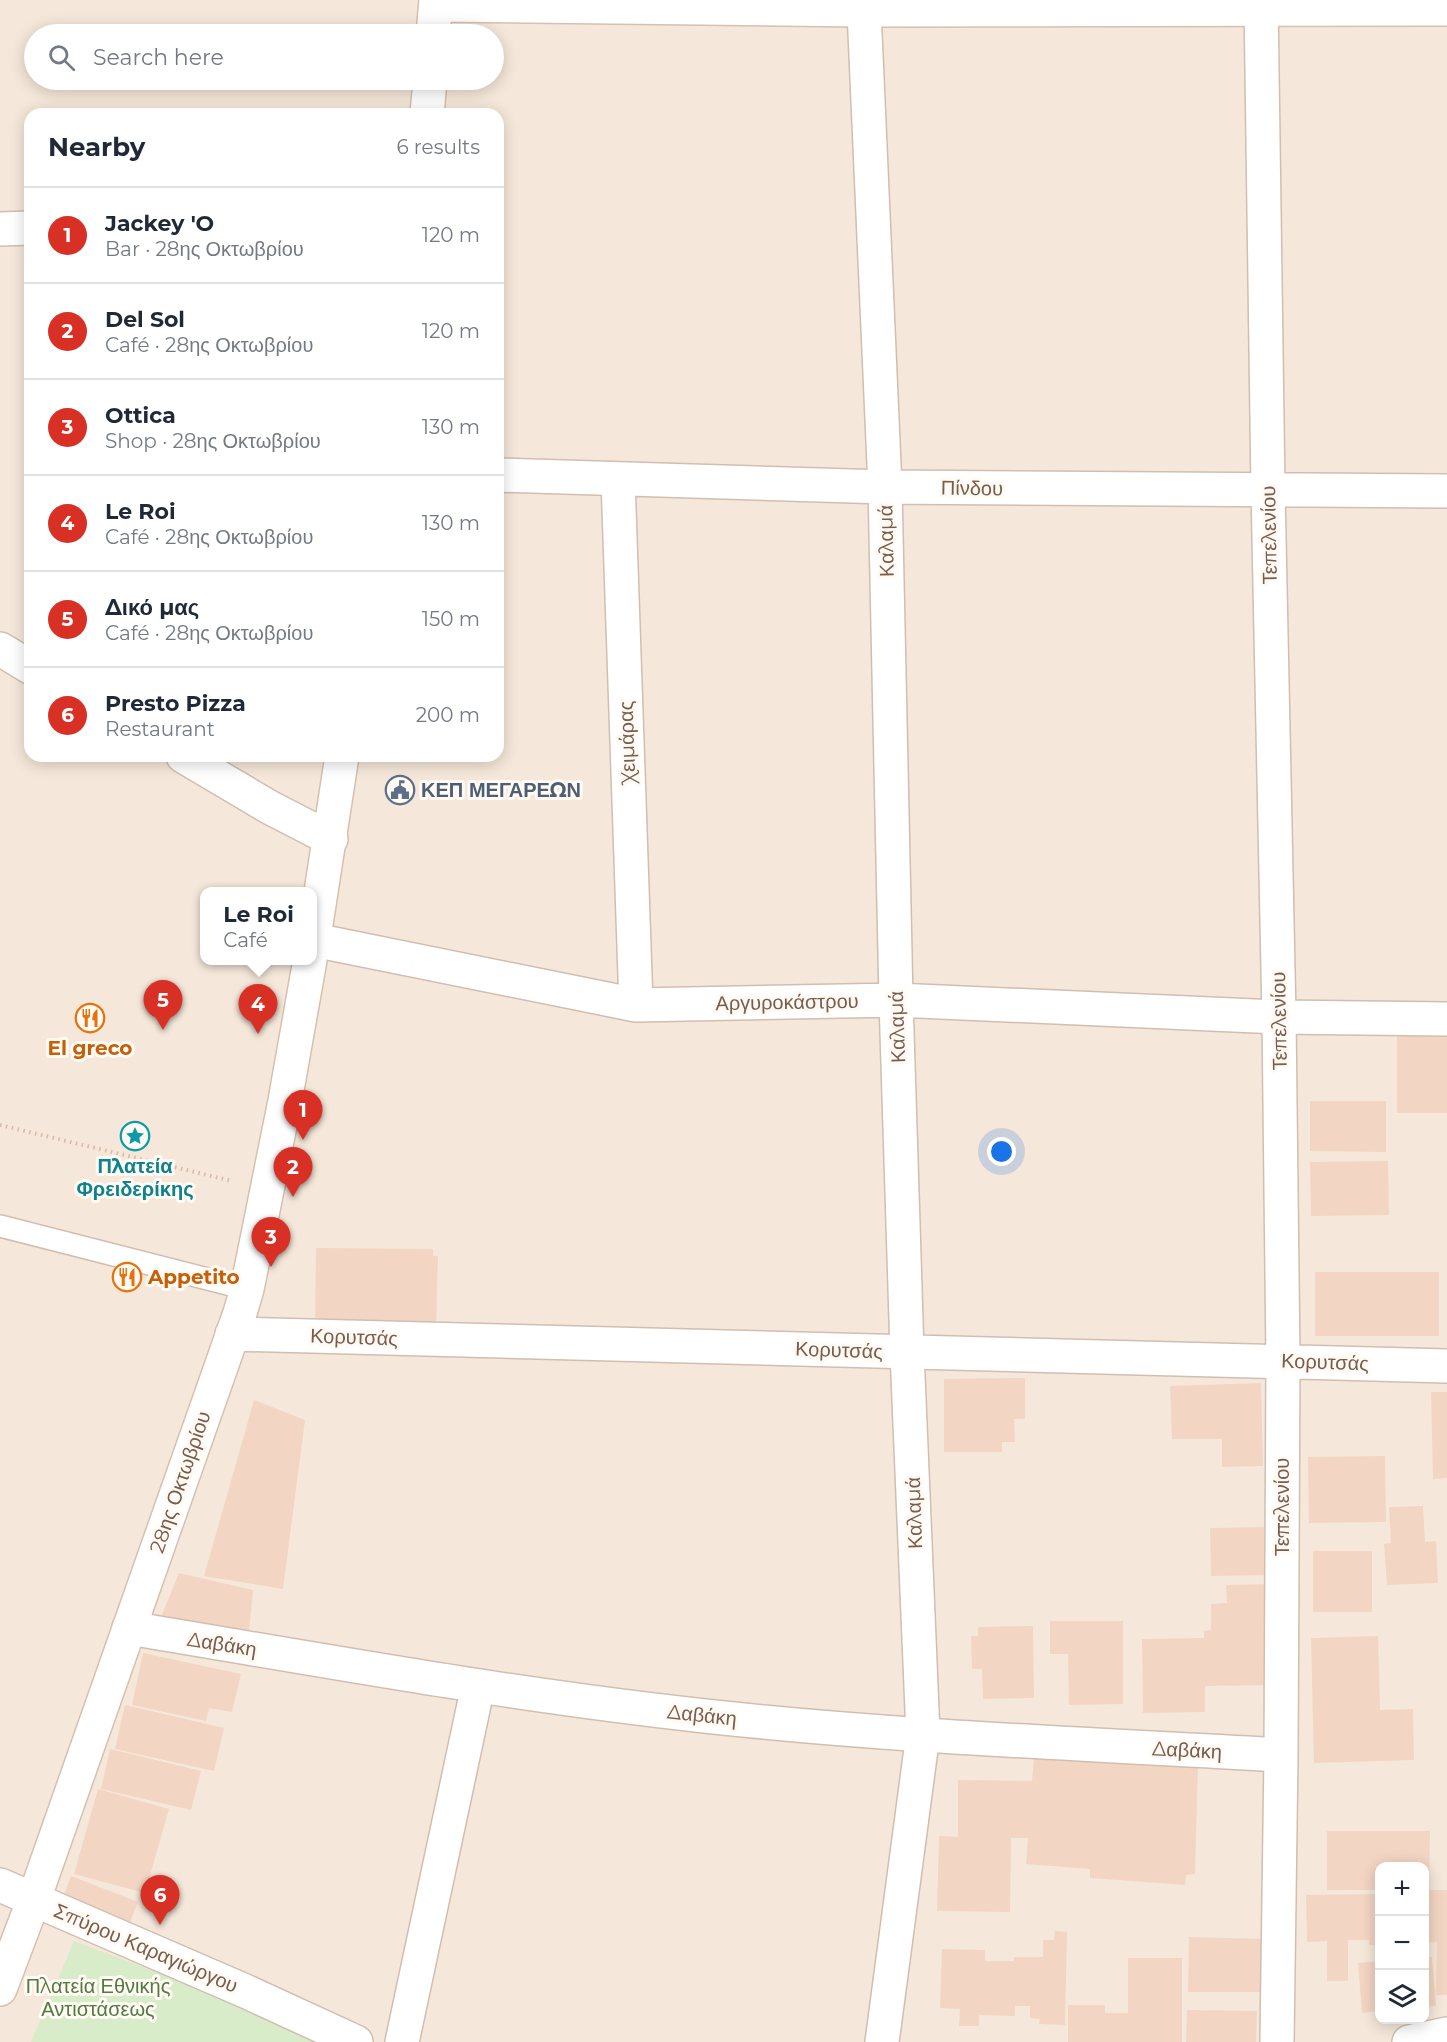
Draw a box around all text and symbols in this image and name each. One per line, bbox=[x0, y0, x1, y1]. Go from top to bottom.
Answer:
search box bbox=[24, 24, 504, 90]
icon: search bbox=[45, 41, 78, 74]
text: Search here bbox=[93, 44, 224, 71]
text: Nearby bbox=[48, 131, 145, 163]
text: 6 results bbox=[396, 135, 480, 159]
text: Jackey 'O bbox=[105, 210, 214, 237]
text: 1 bbox=[64, 223, 71, 247]
text: 120 m bbox=[422, 223, 480, 247]
text: Bar · 28ης Οκτωβρίου bbox=[105, 237, 304, 261]
text: Del Sol bbox=[105, 306, 185, 333]
text: 2 bbox=[62, 319, 73, 343]
text: 120 m bbox=[422, 319, 480, 343]
text: Café · 28ης Οκτωβρίου bbox=[105, 333, 313, 357]
text: Ottica bbox=[105, 402, 176, 429]
text: 3 bbox=[62, 415, 73, 439]
text: 130 m bbox=[422, 415, 480, 439]
text: Shop · 28ης Οκτωβρίου bbox=[105, 429, 321, 453]
street label: Πίνδου bbox=[941, 475, 1003, 501]
street label: Τεπελενίου bbox=[1256, 486, 1282, 584]
text: Le Roi bbox=[105, 498, 176, 525]
street label: Καλαμά bbox=[873, 505, 899, 577]
text: 4 bbox=[61, 511, 74, 535]
text: 130 m bbox=[422, 511, 480, 535]
text: Café · 28ης Οκτωβρίου bbox=[105, 525, 313, 549]
text: Δικό μας bbox=[105, 594, 199, 621]
text: 5 bbox=[62, 607, 73, 631]
text: 150 m bbox=[422, 607, 480, 631]
text: Café · 28ης Οκτωβρίου bbox=[105, 621, 313, 645]
text: Presto Pizza bbox=[105, 690, 246, 717]
street label: Χειμάρας bbox=[614, 700, 641, 787]
text: 6 bbox=[61, 703, 74, 727]
text: 200 m bbox=[416, 703, 480, 727]
text: Restaurant bbox=[105, 717, 215, 741]
public building icon: ΚΕΠ ΜΕΓΑΡΕΩΝ bbox=[384, 774, 416, 806]
place label: ΚΕΠ ΜΕΓΑΡΕΩΝ bbox=[421, 778, 581, 802]
popup bbox=[200, 887, 317, 965]
text: Le Roi bbox=[223, 901, 294, 928]
text: Café bbox=[223, 928, 268, 952]
street label: Τεπελενίου bbox=[1266, 972, 1292, 1070]
pin: 5 bbox=[144, 980, 182, 1030]
pin: 4 bbox=[238, 984, 278, 1034]
street label: Αργυροκάστρου bbox=[715, 989, 859, 1015]
street label: Καλαμά bbox=[884, 991, 910, 1063]
restaurant icon: El greco bbox=[74, 1002, 106, 1034]
place label: El greco bbox=[48, 1036, 132, 1060]
pin: 1 bbox=[284, 1090, 322, 1140]
place icon: Πλατεία Φρειδερίκης bbox=[119, 1120, 151, 1152]
your location bbox=[987, 1137, 1016, 1166]
pin: 2 bbox=[274, 1148, 312, 1197]
place label: Πλατεία Φρειδερίκης bbox=[76, 1154, 194, 1201]
pin: 3 bbox=[252, 1218, 290, 1267]
restaurant icon: Appetito bbox=[111, 1261, 143, 1293]
place label: Appetito bbox=[147, 1265, 240, 1289]
street label: Κορυτσάς bbox=[310, 1323, 399, 1351]
street label: Κορυτσάς bbox=[795, 1336, 884, 1364]
street label: Κορυτσάς bbox=[1281, 1348, 1370, 1376]
street label: 28ης Οκτωβρίου bbox=[145, 1408, 215, 1556]
street label: Τεπελενίου bbox=[1270, 1458, 1294, 1556]
street label: Καλαμά bbox=[901, 1477, 927, 1549]
street label: Δαβάκη bbox=[186, 1627, 258, 1661]
street label: Δαβάκη bbox=[666, 1699, 738, 1731]
street label: Δαβάκη bbox=[1151, 1736, 1223, 1764]
map controls bbox=[1375, 1862, 1429, 2024]
button: + bbox=[1375, 1862, 1429, 1916]
pin: 6 bbox=[140, 1876, 180, 1925]
street label: Σπύρου Καραγιώργου bbox=[50, 1898, 242, 1998]
button: − bbox=[1375, 1916, 1429, 1970]
button: layers bbox=[1375, 1970, 1429, 2024]
park label: Πλατεία Εθνικής Αντιστάσεως bbox=[26, 1974, 171, 2021]

